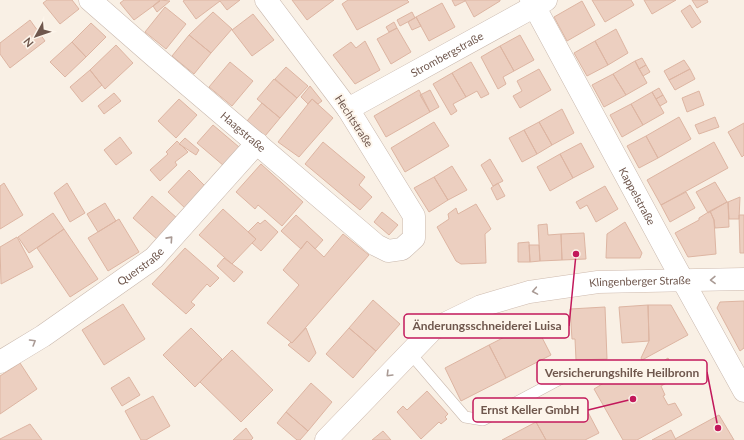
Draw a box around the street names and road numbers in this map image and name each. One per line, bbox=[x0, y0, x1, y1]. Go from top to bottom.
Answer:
street label: Strombergstraße bbox=[408, 29, 485, 79]
street label: Hechtstraße bbox=[333, 92, 376, 149]
street label: Haagstraße bbox=[218, 109, 269, 154]
street label: Kappelstraße bbox=[617, 165, 658, 227]
street label: Querstraße bbox=[114, 245, 166, 288]
street label: Klingenberger Straße bbox=[588, 273, 691, 289]

